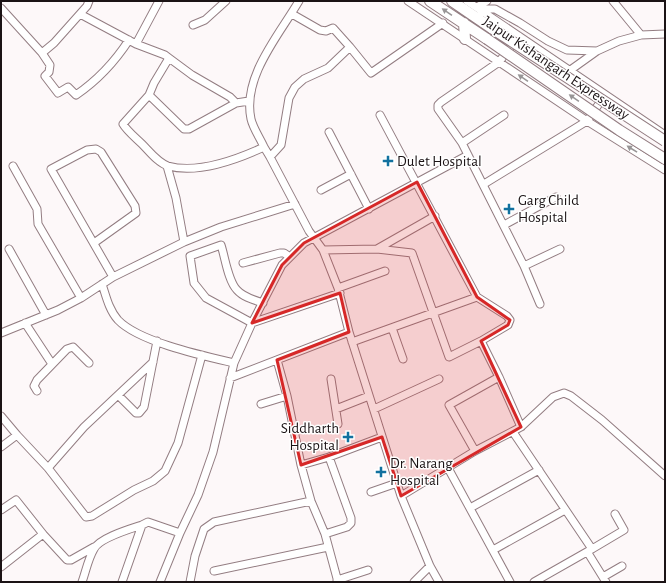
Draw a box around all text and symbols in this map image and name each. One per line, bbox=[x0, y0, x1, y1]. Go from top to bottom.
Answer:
one-way arrow bbox=[442, 8, 452, 16]
street label: Jaipur Kishangarh Expressway bbox=[480, 13, 632, 123]
one-way arrow bbox=[518, 74, 528, 82]
one-way arrow bbox=[569, 94, 580, 102]
one-way arrow bbox=[627, 145, 637, 153]
place label: Dulet Hospital bbox=[397, 154, 482, 169]
marker: Dulet Hospital bbox=[382, 155, 394, 167]
place label: Garg Child Hospital bbox=[518, 193, 579, 225]
marker: Garg Child Hospital bbox=[503, 203, 515, 215]
place label: Siddharth Hospital bbox=[281, 421, 339, 453]
marker: Siddharth Hospital bbox=[342, 431, 354, 443]
place label: Dr. Narang Hospital bbox=[390, 456, 453, 488]
marker: Dr. Narang Hospital bbox=[375, 466, 387, 478]

